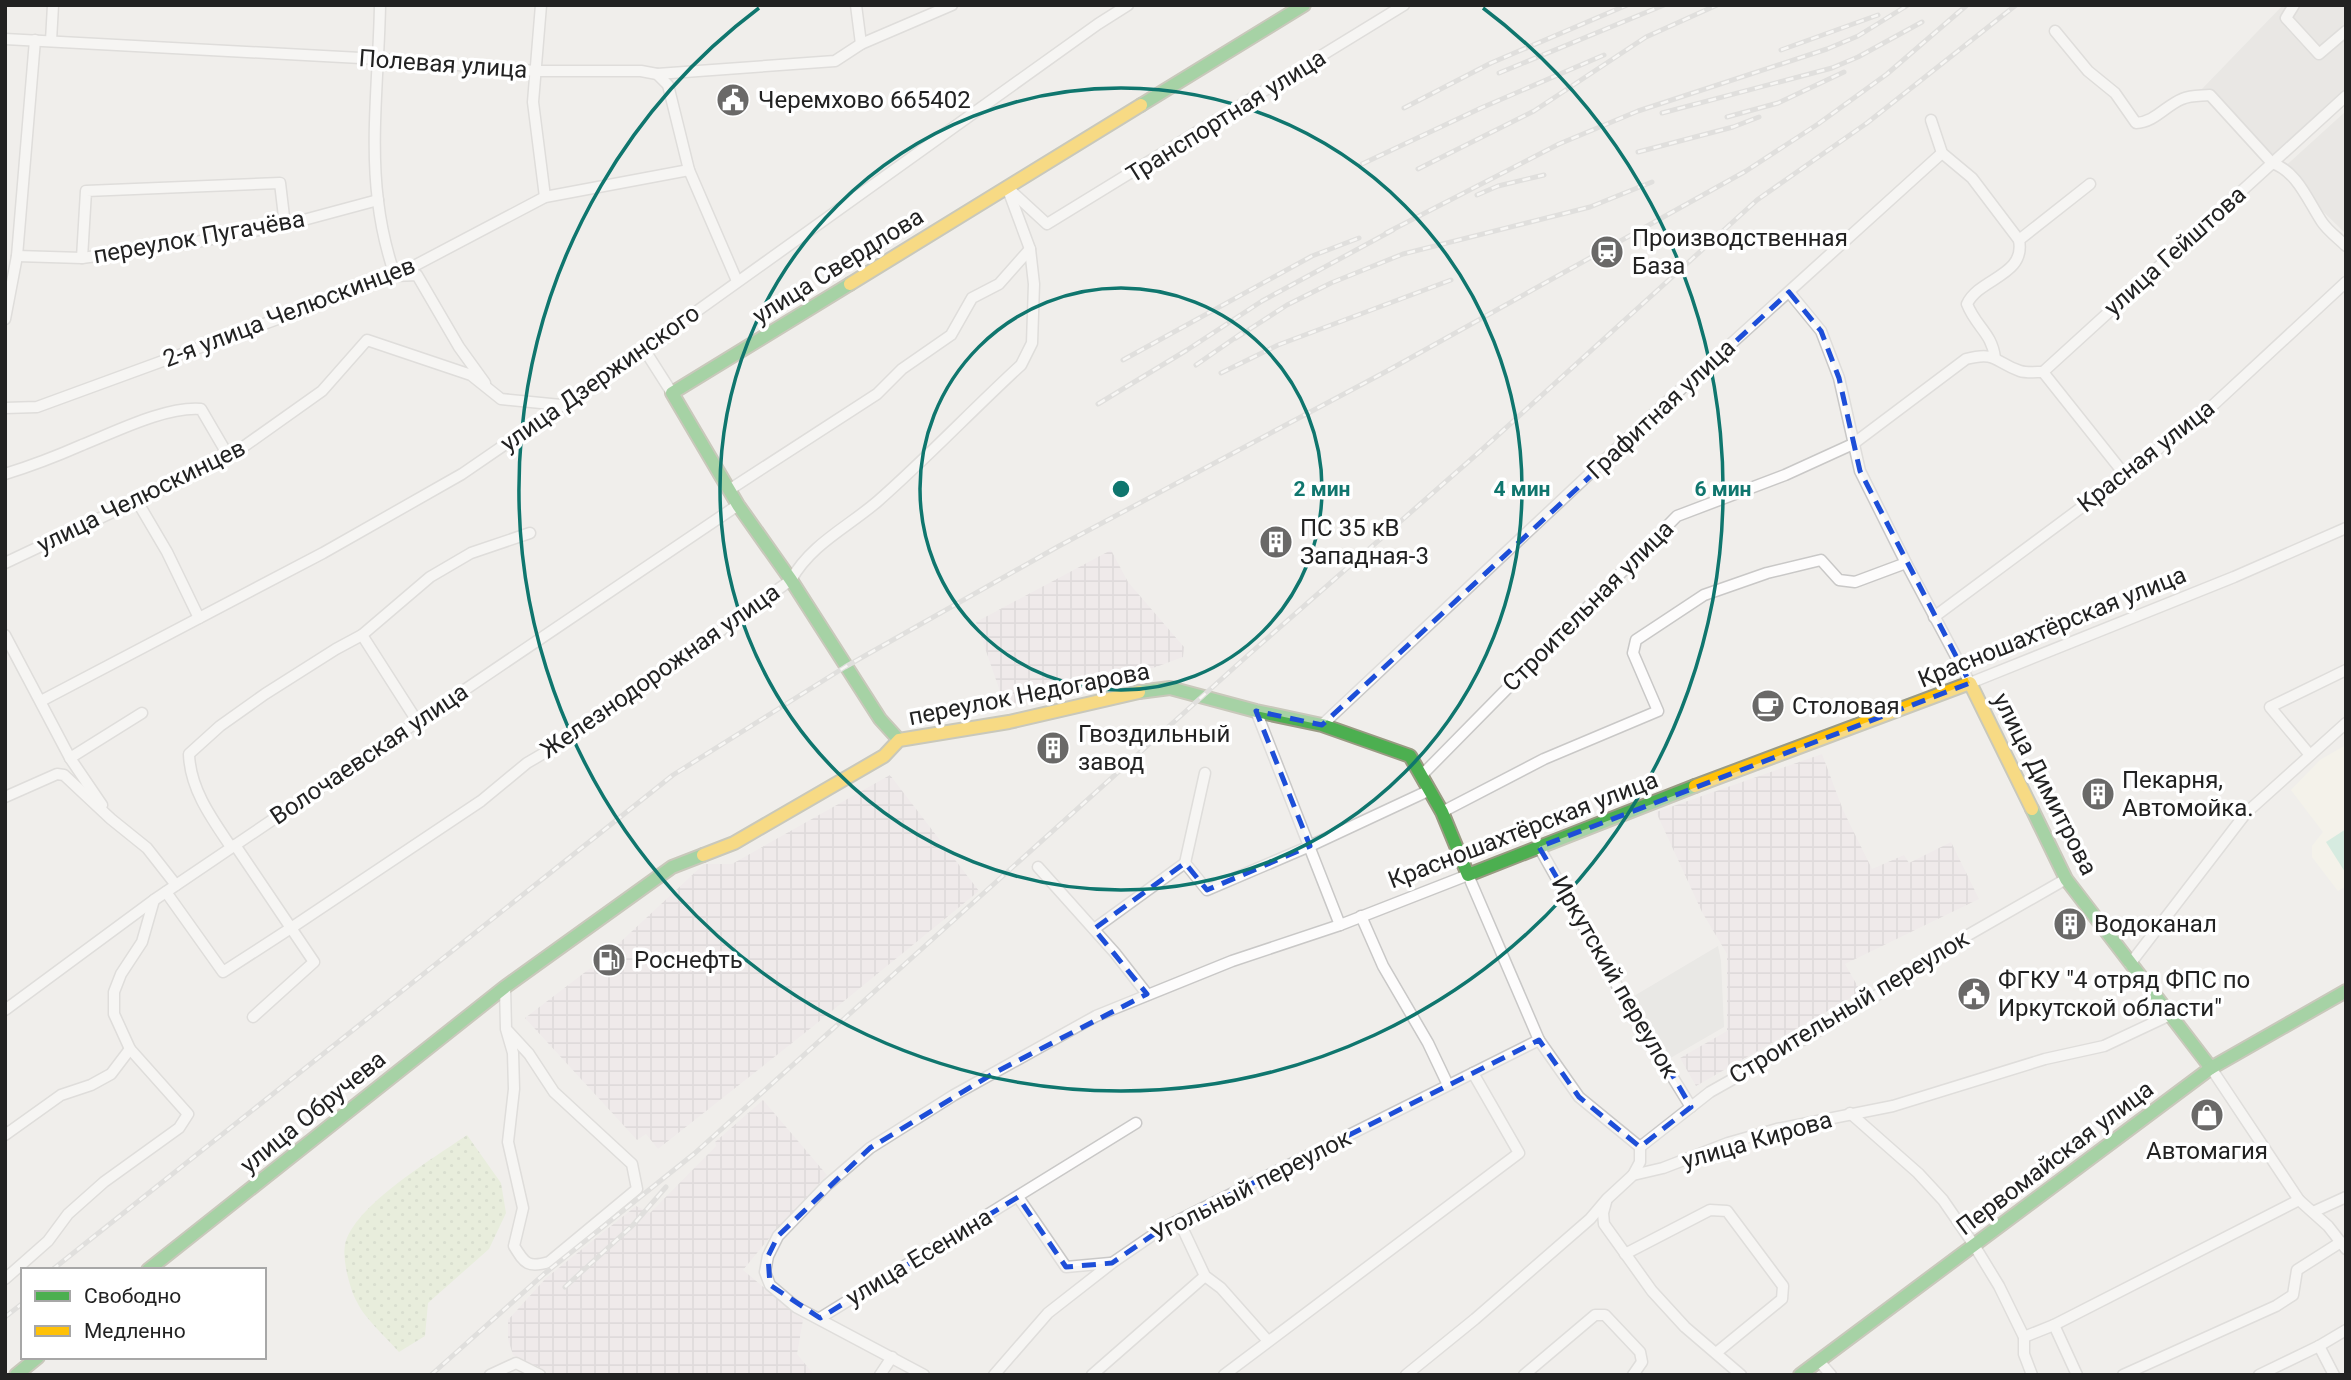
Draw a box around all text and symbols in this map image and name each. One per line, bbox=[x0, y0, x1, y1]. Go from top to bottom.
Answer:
street label: Транспортная улица bbox=[1121, 43, 1331, 189]
street label: Полевая улица bbox=[358, 44, 528, 84]
public building icon: Черемхово 665402 bbox=[714, 81, 752, 119]
place label: Черемхово 665402 bbox=[758, 86, 971, 114]
street label: улица Гейштова bbox=[2099, 180, 2251, 322]
street label: улица Свердлова bbox=[747, 202, 929, 330]
street label: переулок Пугачёва bbox=[91, 205, 307, 269]
place label: Производственная База bbox=[1632, 224, 1848, 280]
station icon: Производственная База bbox=[1588, 233, 1626, 271]
street label: 2-я улица Челюскинцев bbox=[159, 251, 419, 373]
street label: улица Дзержинского bbox=[495, 299, 705, 457]
street label: Графитная улица bbox=[1581, 333, 1741, 485]
street label: Красная улица bbox=[2072, 394, 2220, 518]
street label: улица Челюскинцев bbox=[32, 433, 250, 559]
centre of rings bbox=[1109, 477, 1133, 501]
text: 2 мин bbox=[1294, 477, 1351, 501]
text: 4 мин bbox=[1494, 477, 1551, 501]
text: 6 мин bbox=[1695, 477, 1752, 501]
place label: ПС 35 кВ Западная-3 bbox=[1300, 514, 1429, 570]
street label: Строительная улица bbox=[1497, 515, 1679, 697]
building icon: ПС 35 кВ Западная-3 bbox=[1257, 523, 1295, 561]
street label: Красношахтёрская улица bbox=[1914, 560, 2190, 694]
street label: Железнодорожная улица bbox=[535, 578, 785, 764]
street label: переулок Недогарова bbox=[906, 657, 1152, 731]
street label: Волочаевская улица bbox=[265, 677, 473, 831]
cafe icon: Столовая bbox=[1749, 687, 1787, 725]
street label: улица Димитрова bbox=[1987, 688, 2103, 880]
place label: Столовая bbox=[1792, 692, 1900, 720]
place label: Гвоздильный завод bbox=[1078, 720, 1230, 776]
building icon: Гвоздильный завод bbox=[1034, 729, 1072, 767]
street label: Красношахтёрская улица bbox=[1384, 766, 1662, 894]
place label: Пекарня, Автомойка. bbox=[2122, 766, 2254, 822]
building icon: Пекарня, Автомойка. bbox=[2079, 775, 2117, 813]
street label: Иркутский переулок bbox=[1546, 871, 1684, 1083]
building icon: Водоканал bbox=[2051, 905, 2089, 943]
place label: Водоканал bbox=[2094, 910, 2217, 938]
street label: Строительный переулок bbox=[1724, 924, 1974, 1090]
fuel station icon: Роснефть bbox=[590, 941, 628, 979]
place label: Роснефть bbox=[634, 946, 743, 974]
place label: ФГКУ "4 отряд ФПС по Иркутской области" bbox=[1998, 966, 2250, 1022]
public building icon: ФГКУ "4 отряд ФПС по Иркутской области" bbox=[1955, 975, 1993, 1013]
street label: улица Обручева bbox=[235, 1045, 391, 1179]
street label: Первомайская улица bbox=[1951, 1075, 2159, 1241]
shop icon: Автомагия bbox=[2188, 1096, 2226, 1134]
street label: улица Кирова bbox=[1679, 1105, 1835, 1175]
street label: Угольный переулок bbox=[1146, 1123, 1356, 1249]
place label: Автомагия bbox=[2146, 1137, 2268, 1165]
street label: улица Есенина bbox=[841, 1202, 997, 1312]
legend bbox=[21, 1268, 266, 1359]
text: Свободно bbox=[84, 1284, 181, 1308]
text: Медленно bbox=[84, 1319, 186, 1343]

